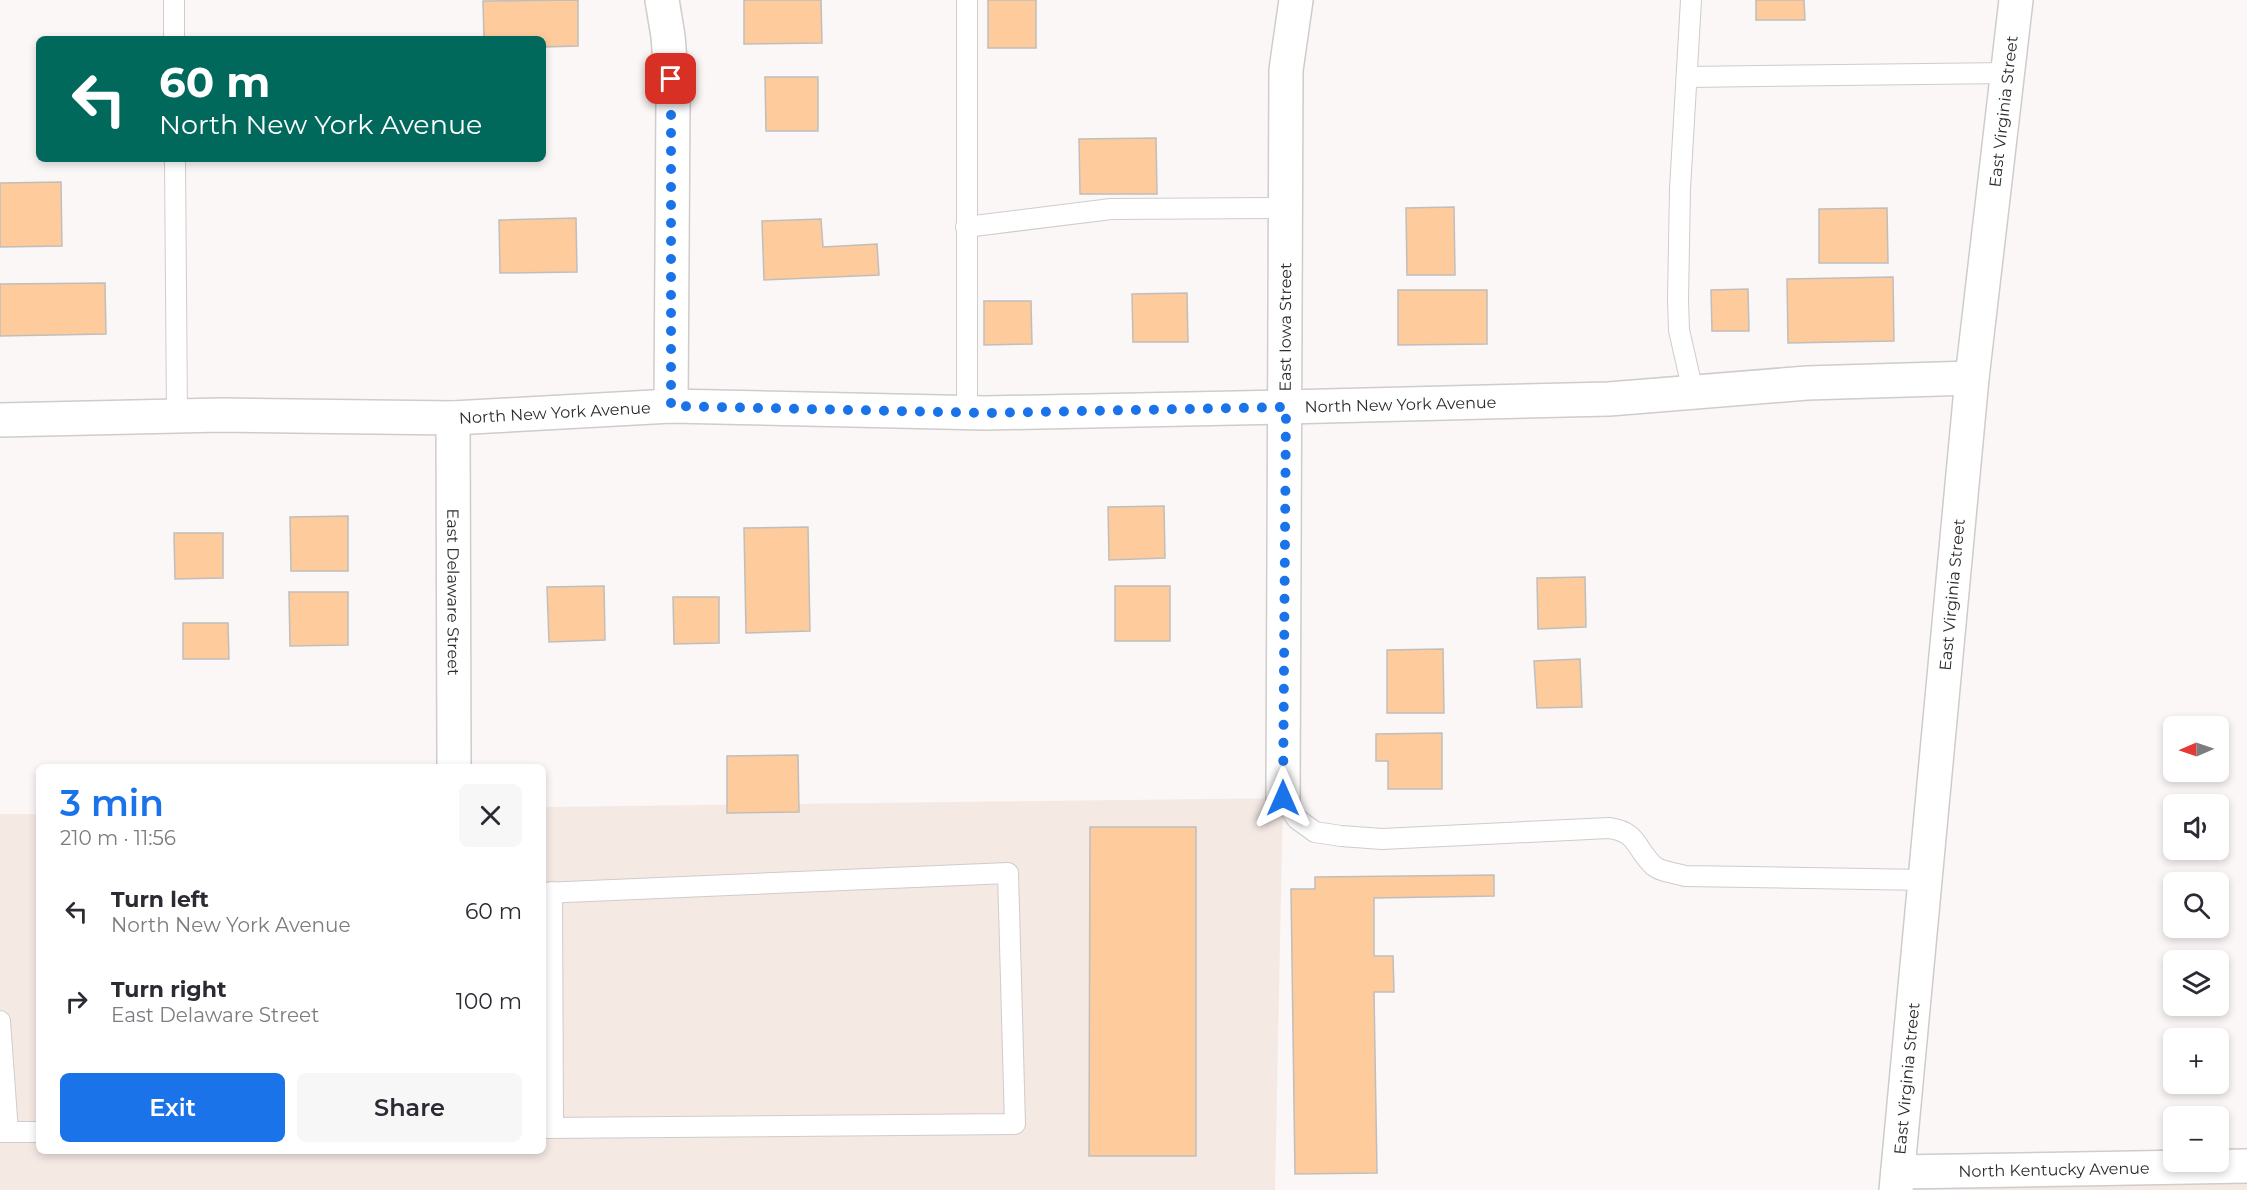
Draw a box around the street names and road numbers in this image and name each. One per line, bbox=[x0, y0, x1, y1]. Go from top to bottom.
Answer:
street label: East Virginia Street bbox=[1985, 34, 2022, 188]
street label: East Iowa Street bbox=[1276, 262, 1295, 392]
street label: North New York Avenue bbox=[1304, 393, 1497, 417]
street label: North New York Avenue bbox=[459, 398, 651, 428]
street label: East Delaware Street bbox=[443, 509, 463, 676]
street label: East Virginia Street bbox=[1936, 517, 1969, 671]
street label: East Virginia Street bbox=[1890, 1001, 1924, 1155]
street label: North Kentucky Avenue bbox=[1958, 1159, 2150, 1181]

